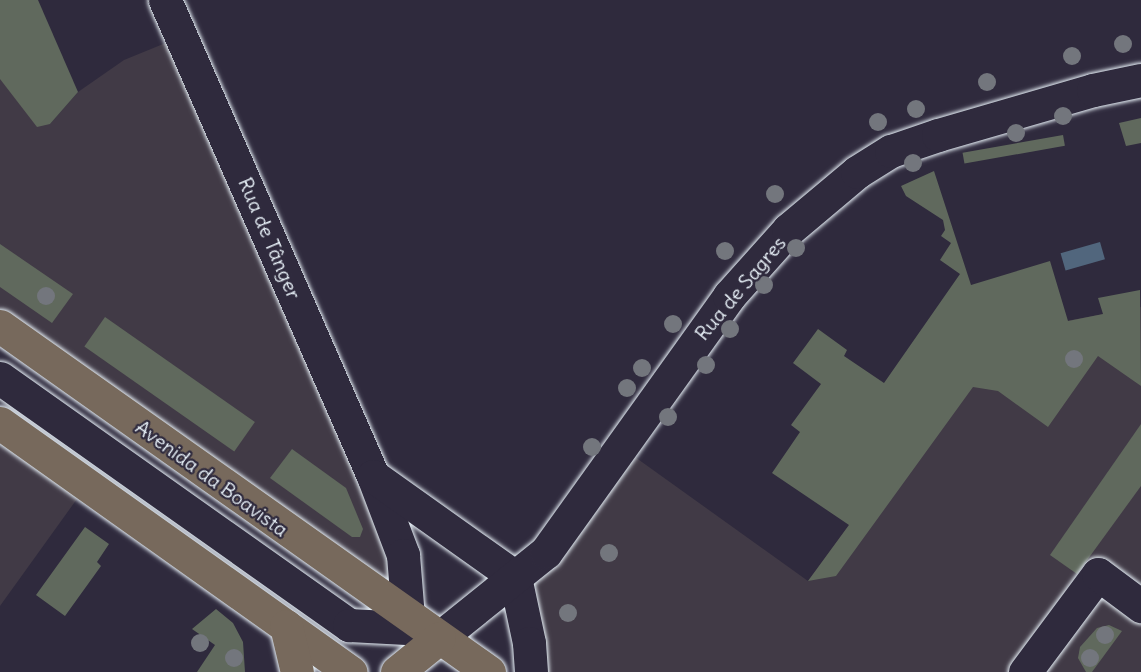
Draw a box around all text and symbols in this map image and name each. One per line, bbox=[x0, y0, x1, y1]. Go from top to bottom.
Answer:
street label: Rua de Tânger bbox=[234, 174, 306, 302]
street label: Rua de Sagres bbox=[689, 231, 791, 345]
street label: Avenida da Boavista bbox=[131, 415, 293, 541]

